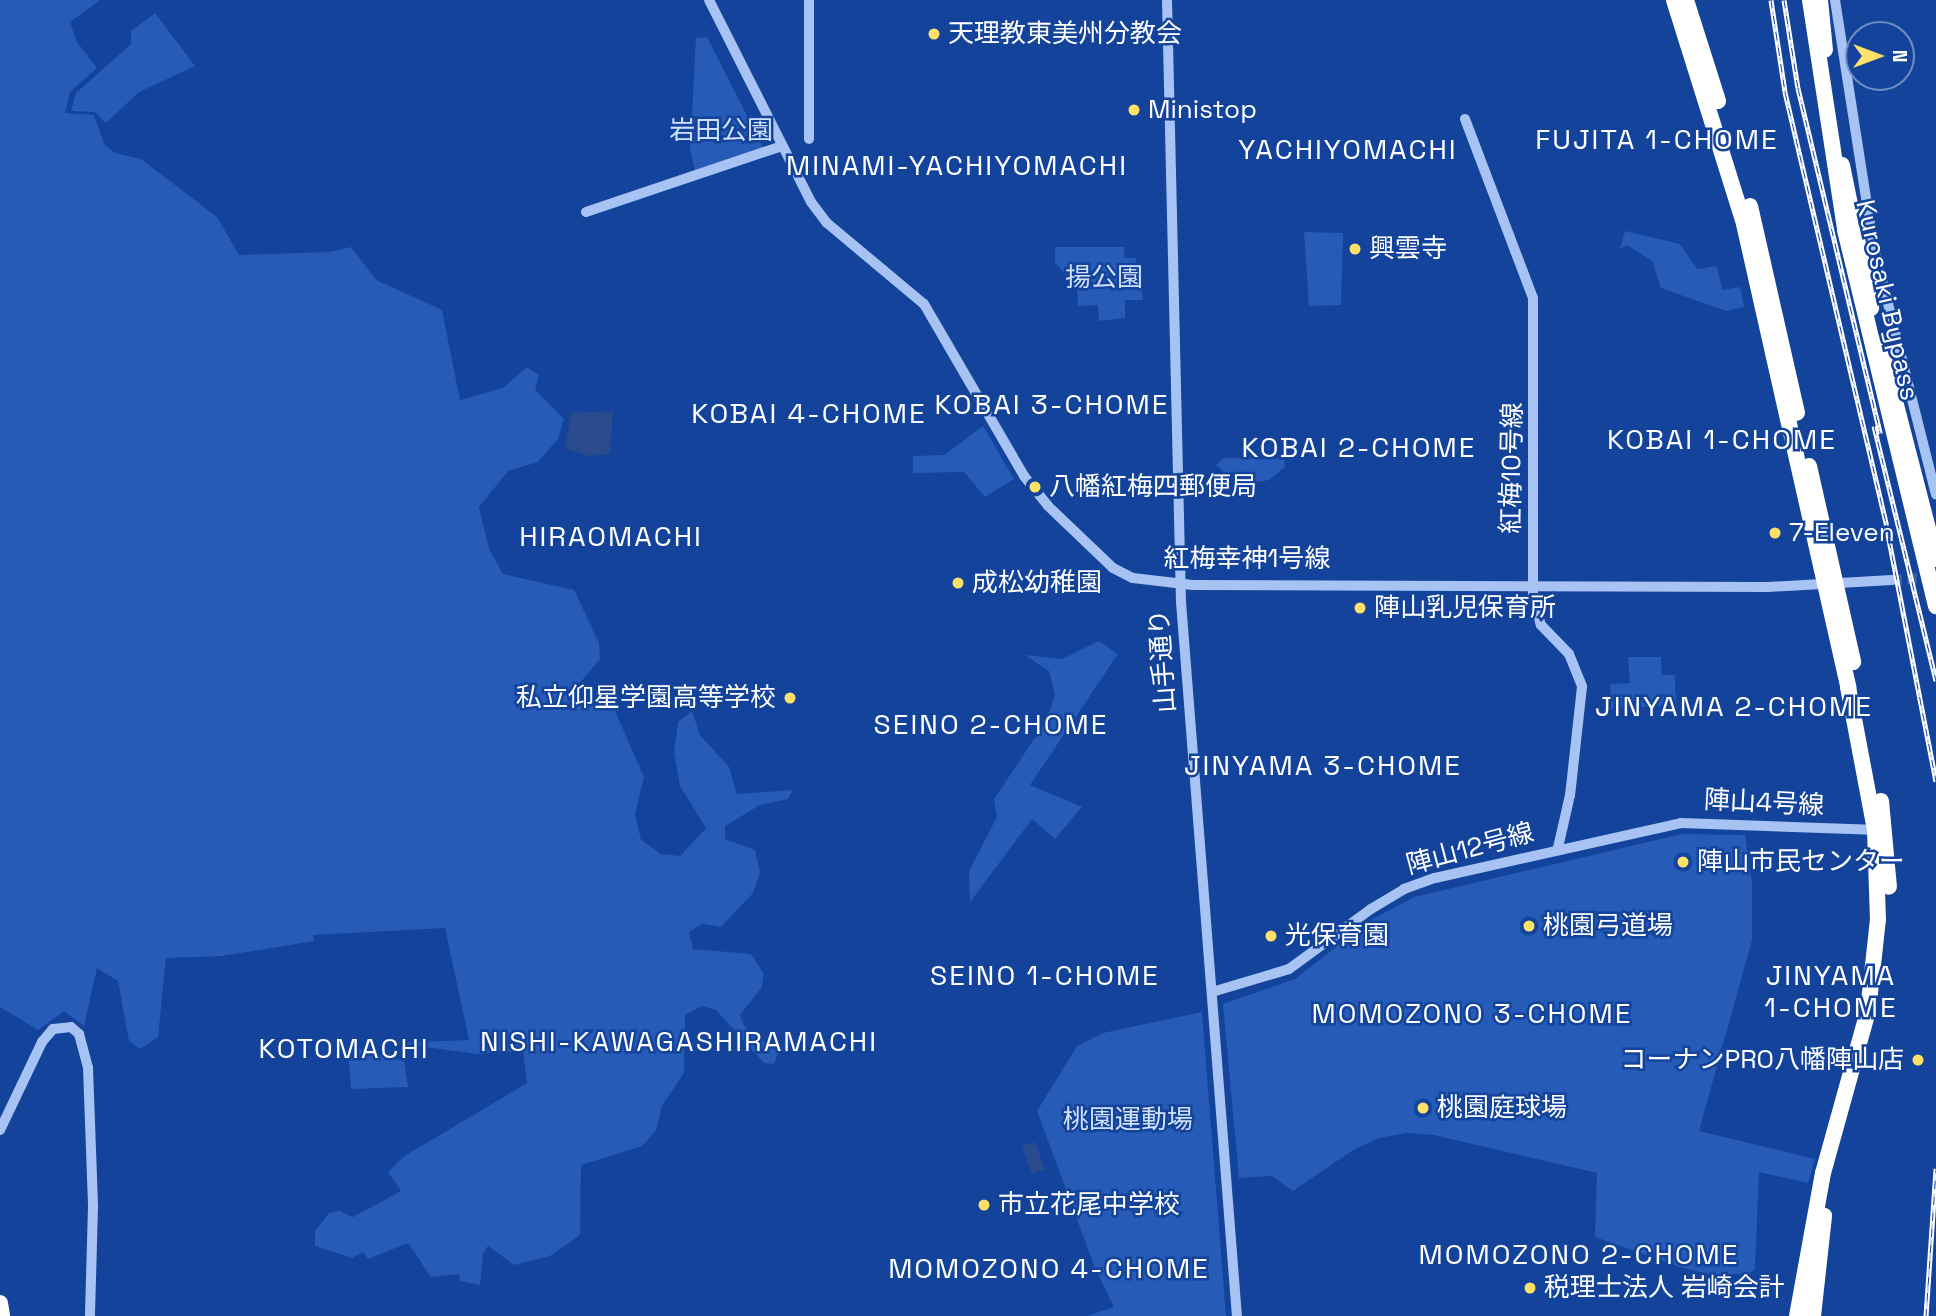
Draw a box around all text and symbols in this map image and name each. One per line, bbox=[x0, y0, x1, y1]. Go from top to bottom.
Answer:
place label: 天理教東美州分教会 bbox=[948, 18, 1182, 50]
north arrow bbox=[1845, 21, 1915, 91]
marker: 天理教東美州分教会 bbox=[926, 26, 942, 42]
text: N bbox=[1887, 50, 1912, 62]
place label: Ministop bbox=[1148, 94, 1257, 126]
marker: Ministop bbox=[1126, 102, 1142, 118]
park label: 岩田公園 bbox=[669, 115, 773, 147]
district label: FUJITA 1-CHOME bbox=[1537, 122, 1777, 156]
district label: YACHIYOMACHI bbox=[1240, 132, 1456, 166]
district label: MINAMI-YACHIYOMACHI bbox=[788, 148, 1126, 182]
street label: Kurosaki Bypass bbox=[1849, 197, 1925, 403]
place label: 興雲寺 bbox=[1369, 233, 1447, 265]
marker: 興雲寺 bbox=[1347, 241, 1363, 257]
park label: 揚公園 bbox=[1065, 262, 1143, 294]
district label: KOBAI 3-CHOME bbox=[936, 387, 1168, 421]
district label: KOBAI 4-CHOME bbox=[693, 396, 925, 430]
street label: 紅梅10号線 bbox=[1495, 402, 1529, 534]
district label: KOBAI 1-CHOME bbox=[1609, 422, 1835, 456]
district label: KOBAI 2-CHOME bbox=[1243, 430, 1475, 464]
place label: 八幡紅梅四郵便局 bbox=[1049, 471, 1257, 503]
marker: 八幡紅梅四郵便局 bbox=[1027, 479, 1043, 495]
place label: 7-Eleven bbox=[1789, 517, 1895, 549]
district label: HIRAOMACHI bbox=[520, 519, 702, 553]
marker: 7-Eleven bbox=[1767, 525, 1783, 541]
street label: 紅梅幸神1号線 bbox=[1164, 543, 1330, 575]
place label: 成松幼稚園 bbox=[972, 567, 1102, 599]
marker: 成松幼稚園 bbox=[950, 575, 966, 591]
place label: 陣山乳児保育所 bbox=[1374, 592, 1556, 624]
marker: 陣山乳児保育所 bbox=[1352, 600, 1368, 616]
street label: 山手通り bbox=[1144, 608, 1182, 714]
place label: 私立仰星学園高等学校 bbox=[516, 682, 776, 714]
district label: JINYAMA 2-CHOME bbox=[1597, 689, 1871, 723]
marker: 私立仰星学園高等学校 bbox=[782, 690, 798, 706]
district label: SEINO 2-CHOME bbox=[875, 707, 1107, 741]
district label: JINYAMA 3-CHOME bbox=[1186, 748, 1460, 782]
street label: 陣山4号線 bbox=[1703, 784, 1825, 822]
street label: 陣山12号線 bbox=[1403, 817, 1537, 881]
place label: 陣山市民センター bbox=[1697, 846, 1905, 878]
marker: 陣山市民センター bbox=[1675, 854, 1691, 870]
place label: 桃園弓道場 bbox=[1543, 910, 1673, 942]
marker: 桃園弓道場 bbox=[1521, 918, 1537, 934]
place label: 光保育園 bbox=[1285, 920, 1389, 952]
marker: 光保育園 bbox=[1263, 928, 1279, 944]
district label: SEINO 1-CHOME bbox=[932, 958, 1158, 992]
district label: JINYAMA 1-CHOME bbox=[1765, 958, 1897, 1024]
district label: MOMOZONO 3-CHOME bbox=[1313, 996, 1631, 1030]
district label: NISHI-KAWAGASHIRAMACHI bbox=[483, 1024, 875, 1058]
district label: KOTOMACHI bbox=[260, 1031, 428, 1065]
place label: コーナンPRO八幡陣山店 bbox=[1621, 1044, 1904, 1076]
marker: コーナンPRO八幡陣山店 bbox=[1910, 1052, 1926, 1068]
place label: 桃園庭球場 bbox=[1437, 1092, 1567, 1124]
marker: 桃園庭球場 bbox=[1415, 1100, 1431, 1116]
park label: 桃園運動場 bbox=[1063, 1104, 1193, 1136]
place label: 市立花尾中学校 bbox=[998, 1189, 1180, 1221]
marker: 市立花尾中学校 bbox=[976, 1197, 992, 1213]
district label: MOMOZONO 2-CHOME bbox=[1421, 1237, 1737, 1271]
district label: MOMOZONO 4-CHOME bbox=[890, 1251, 1208, 1285]
place label: 税理士法人 岩崎会計 bbox=[1544, 1272, 1785, 1304]
marker: 税理士法人 岩崎会計 bbox=[1522, 1280, 1538, 1296]

